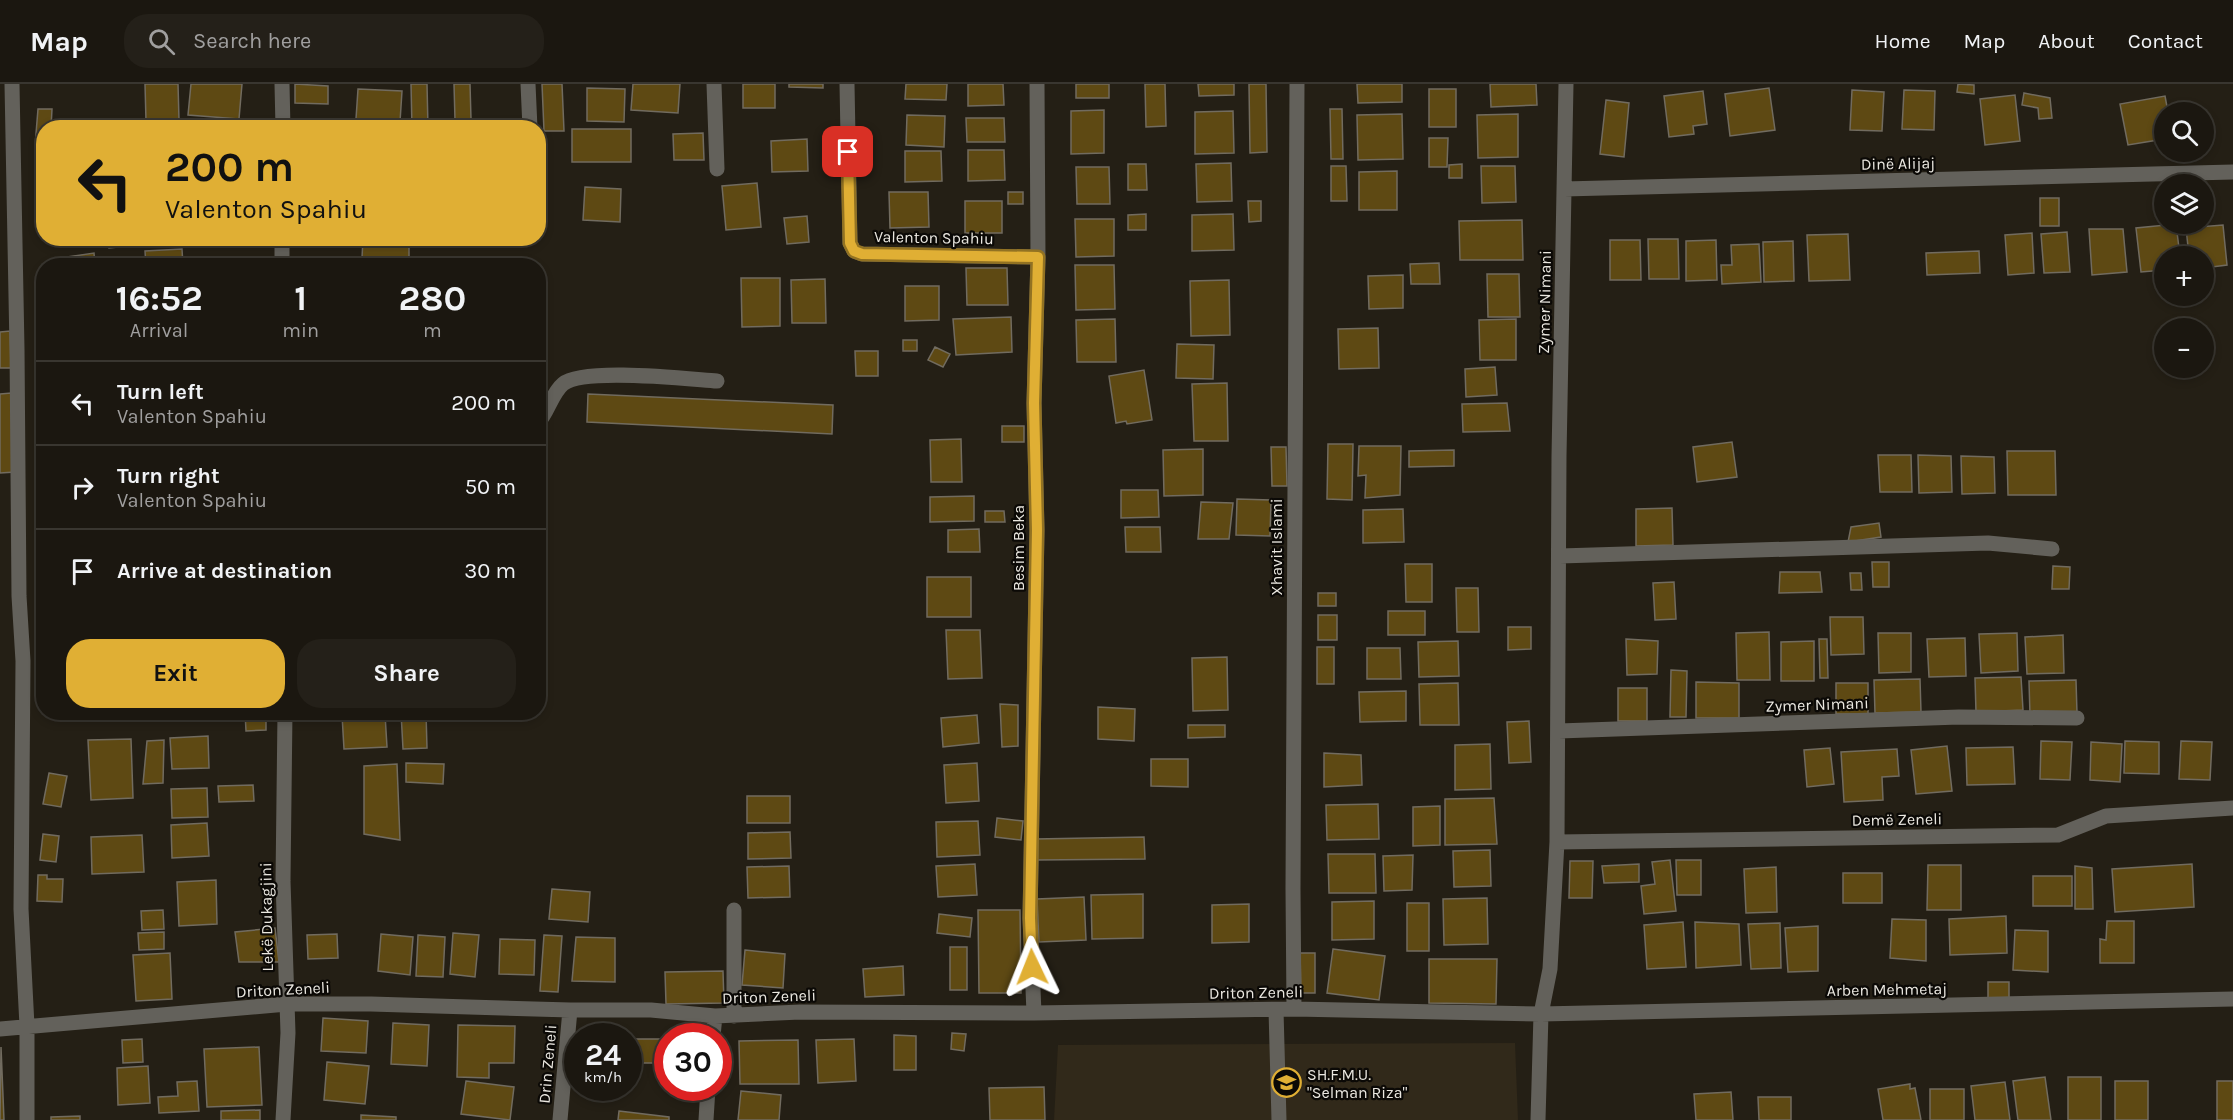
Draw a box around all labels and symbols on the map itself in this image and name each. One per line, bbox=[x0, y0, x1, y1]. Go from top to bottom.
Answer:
pin bbox=[822, 126, 873, 177]
street label: Dinë Alijaj bbox=[1861, 153, 1935, 174]
street label: Valenton Spahiu bbox=[874, 227, 994, 248]
street label: Zymer Nimani bbox=[1534, 250, 1555, 354]
street label: Xhavit Islami bbox=[1267, 498, 1286, 596]
street label: Besim Beka bbox=[1009, 505, 1028, 591]
street label: Zymer Nimani bbox=[1765, 693, 1869, 716]
street label: Demë Zeneli bbox=[1852, 809, 1942, 830]
street label: Lekë Dukagjini bbox=[256, 862, 277, 972]
position arrow bbox=[1000, 935, 1064, 999]
street label: Driton Zeneli bbox=[236, 978, 331, 1001]
street label: Arben Mehmetaj bbox=[1827, 979, 1947, 1000]
street label: Driton Zeneli bbox=[1209, 982, 1303, 1003]
street label: Driton Zeneli bbox=[722, 985, 816, 1008]
speed limit sign: 30 bbox=[654, 1023, 732, 1101]
street label: Drin Zeneli bbox=[535, 1024, 560, 1104]
place label: SH.F.M.U. "Selman Riza" bbox=[1307, 1065, 1407, 1102]
school or university icon: SH.F.M.U. "Selman Riza" bbox=[1270, 1067, 1302, 1099]

